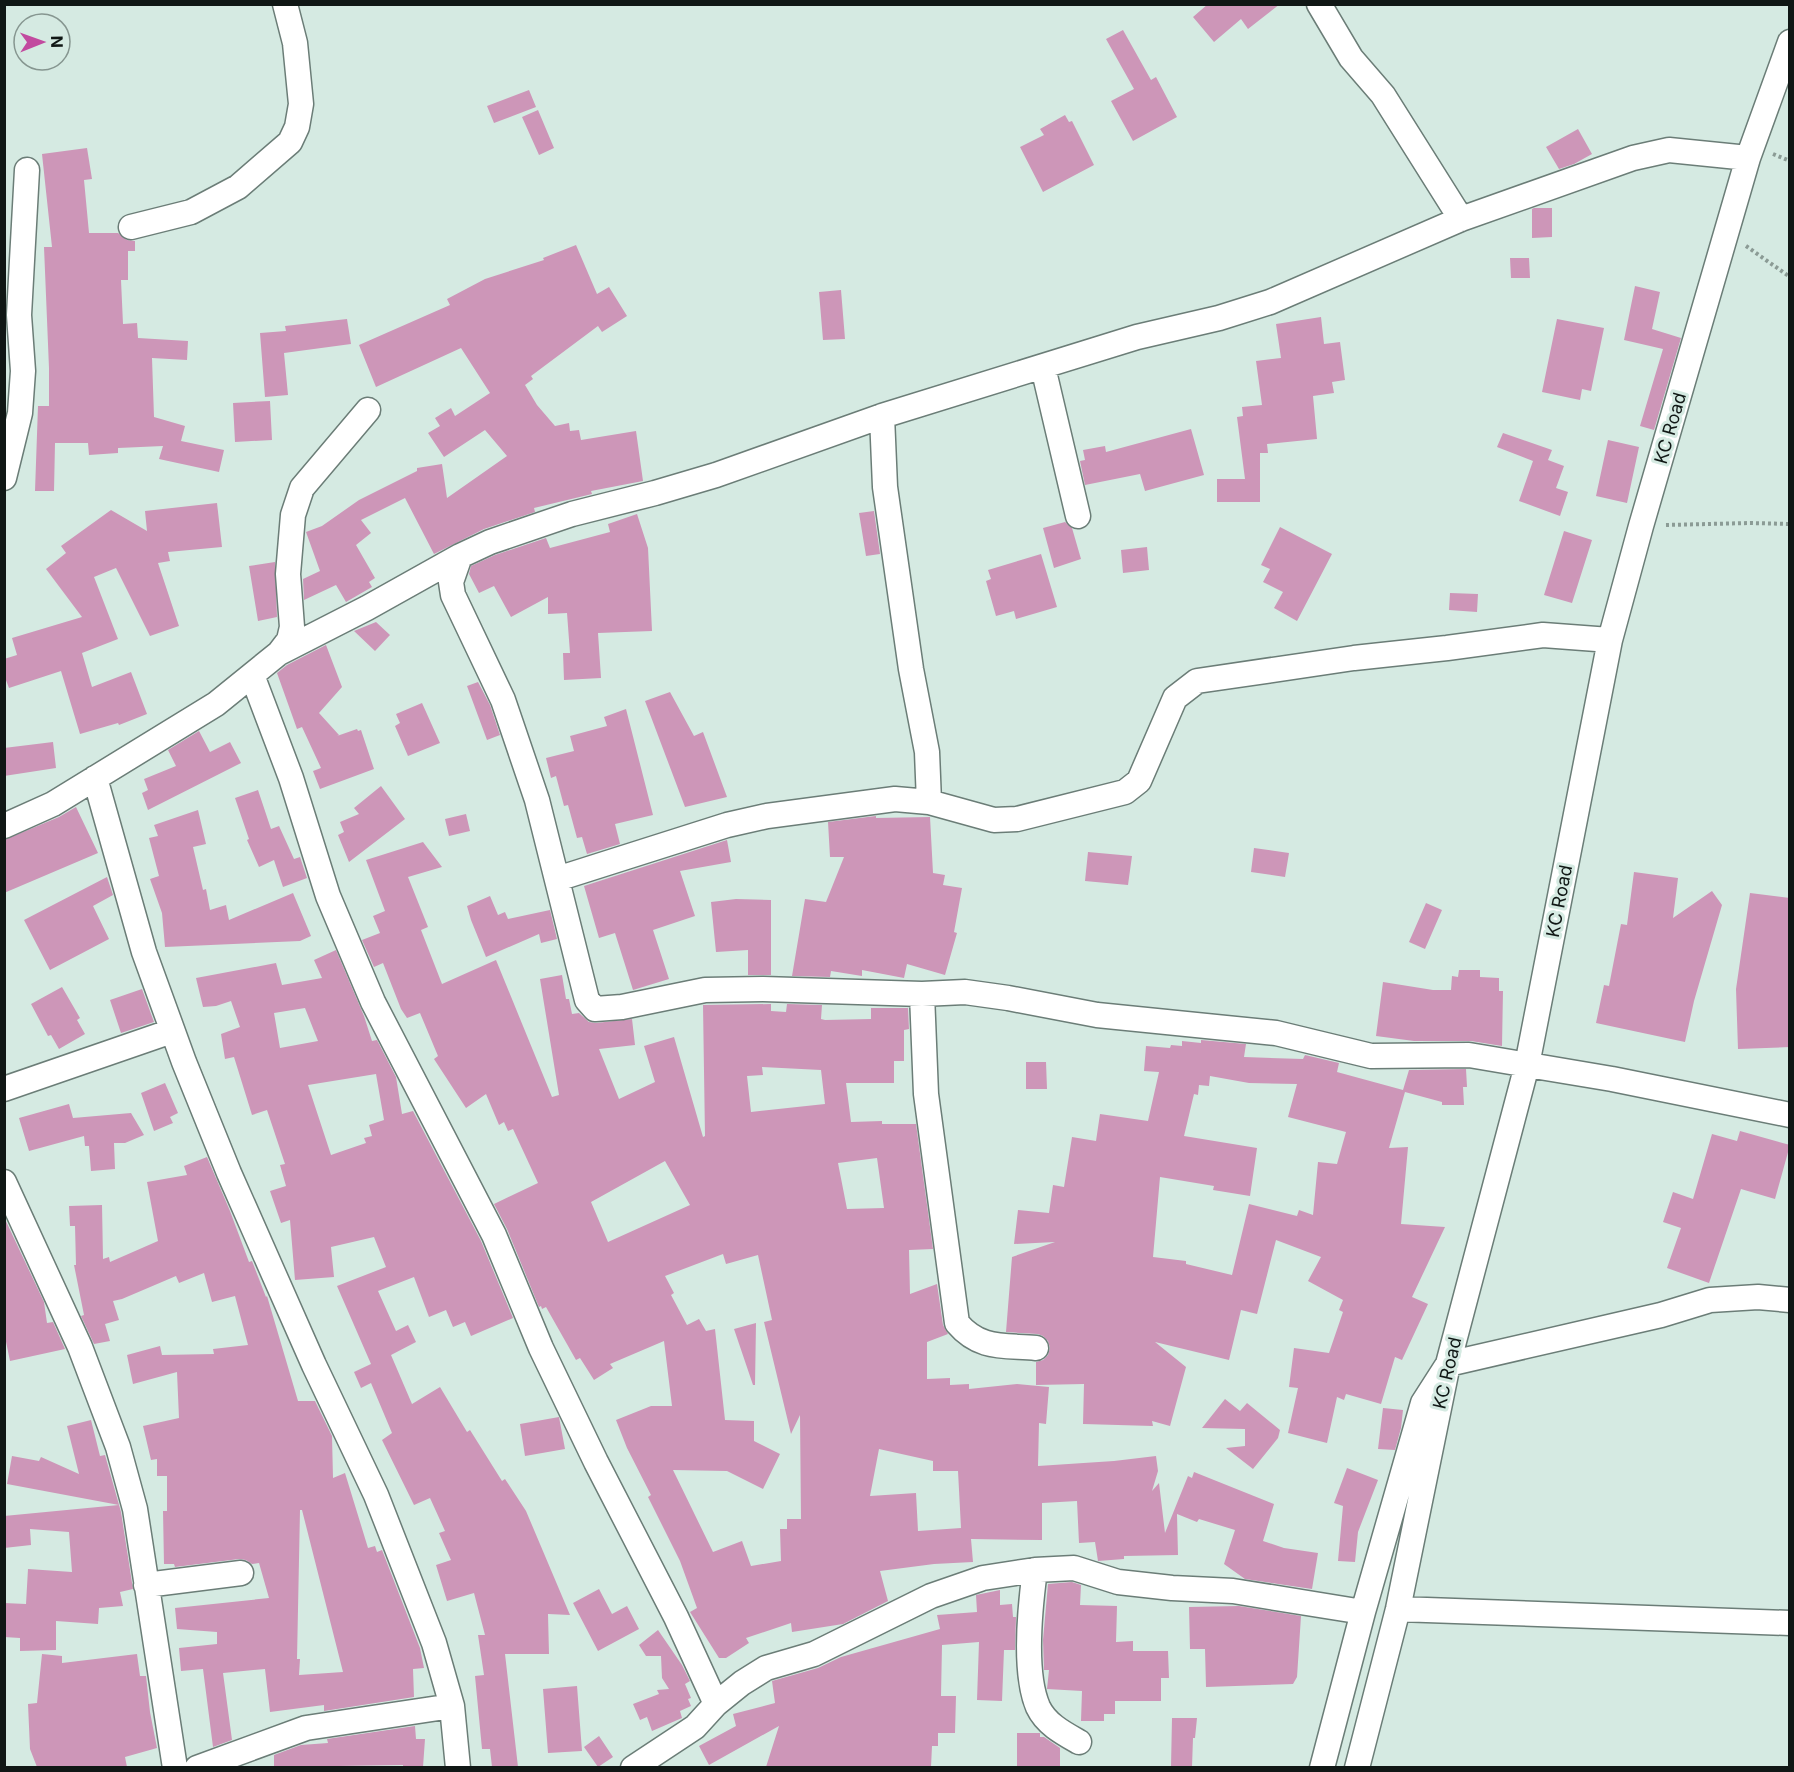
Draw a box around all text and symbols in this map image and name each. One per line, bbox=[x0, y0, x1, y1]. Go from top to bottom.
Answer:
north arrow bbox=[12, 12, 72, 72]
text: N bbox=[47, 35, 67, 48]
street label: KC Road bbox=[1650, 390, 1690, 466]
street label: KC Road bbox=[1542, 863, 1576, 939]
street label: KC Road bbox=[1429, 1335, 1465, 1411]

